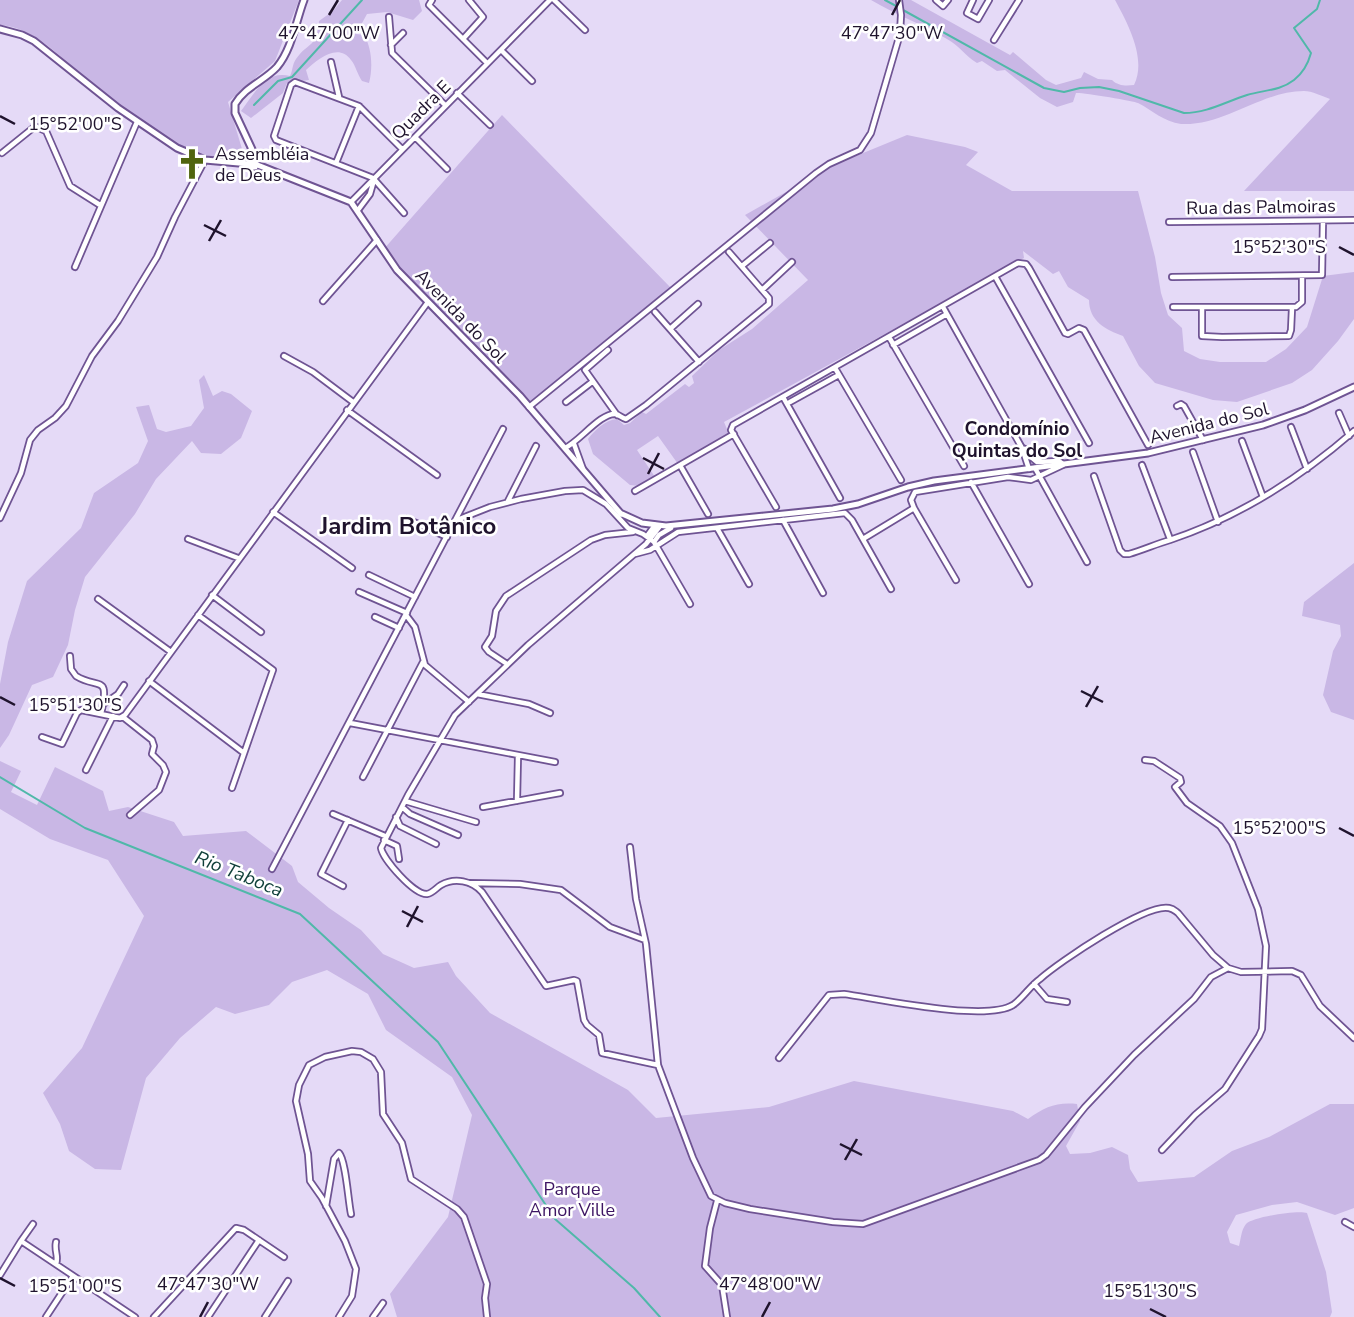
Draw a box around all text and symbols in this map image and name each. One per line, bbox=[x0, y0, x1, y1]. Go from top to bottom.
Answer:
text: 47°47'00"W bbox=[278, 21, 380, 45]
text: 47°47'30"W bbox=[841, 21, 943, 45]
street label: Quadra E bbox=[386, 75, 456, 145]
text: 15°52'00"S bbox=[28, 112, 122, 136]
place label: Assembléia de Deus bbox=[215, 142, 309, 187]
church icon: Assembléia de Deus bbox=[175, 147, 209, 181]
street label: Rua das Palmoiras bbox=[1186, 194, 1336, 220]
text: 15°52'30"S bbox=[1232, 235, 1326, 259]
street label: Avenida do Sol bbox=[410, 264, 512, 369]
street label: Avenida do Sol bbox=[1147, 396, 1272, 449]
district label: Condomínio Quintas do Sol bbox=[952, 416, 1082, 464]
district label: Jardim Botânico bbox=[319, 510, 496, 542]
text: 15°51'30"S bbox=[28, 693, 122, 717]
text: 15°52'00"S bbox=[1232, 816, 1326, 840]
water label: Rio Taboca bbox=[191, 845, 287, 903]
park label: Parque Amor Ville bbox=[529, 1177, 615, 1222]
text: 47°47'30"W bbox=[157, 1272, 259, 1296]
text: 47°48'00"W bbox=[719, 1272, 821, 1296]
text: 15°51'00"S bbox=[28, 1274, 122, 1298]
text: 15°51'30"S bbox=[1103, 1279, 1197, 1303]

